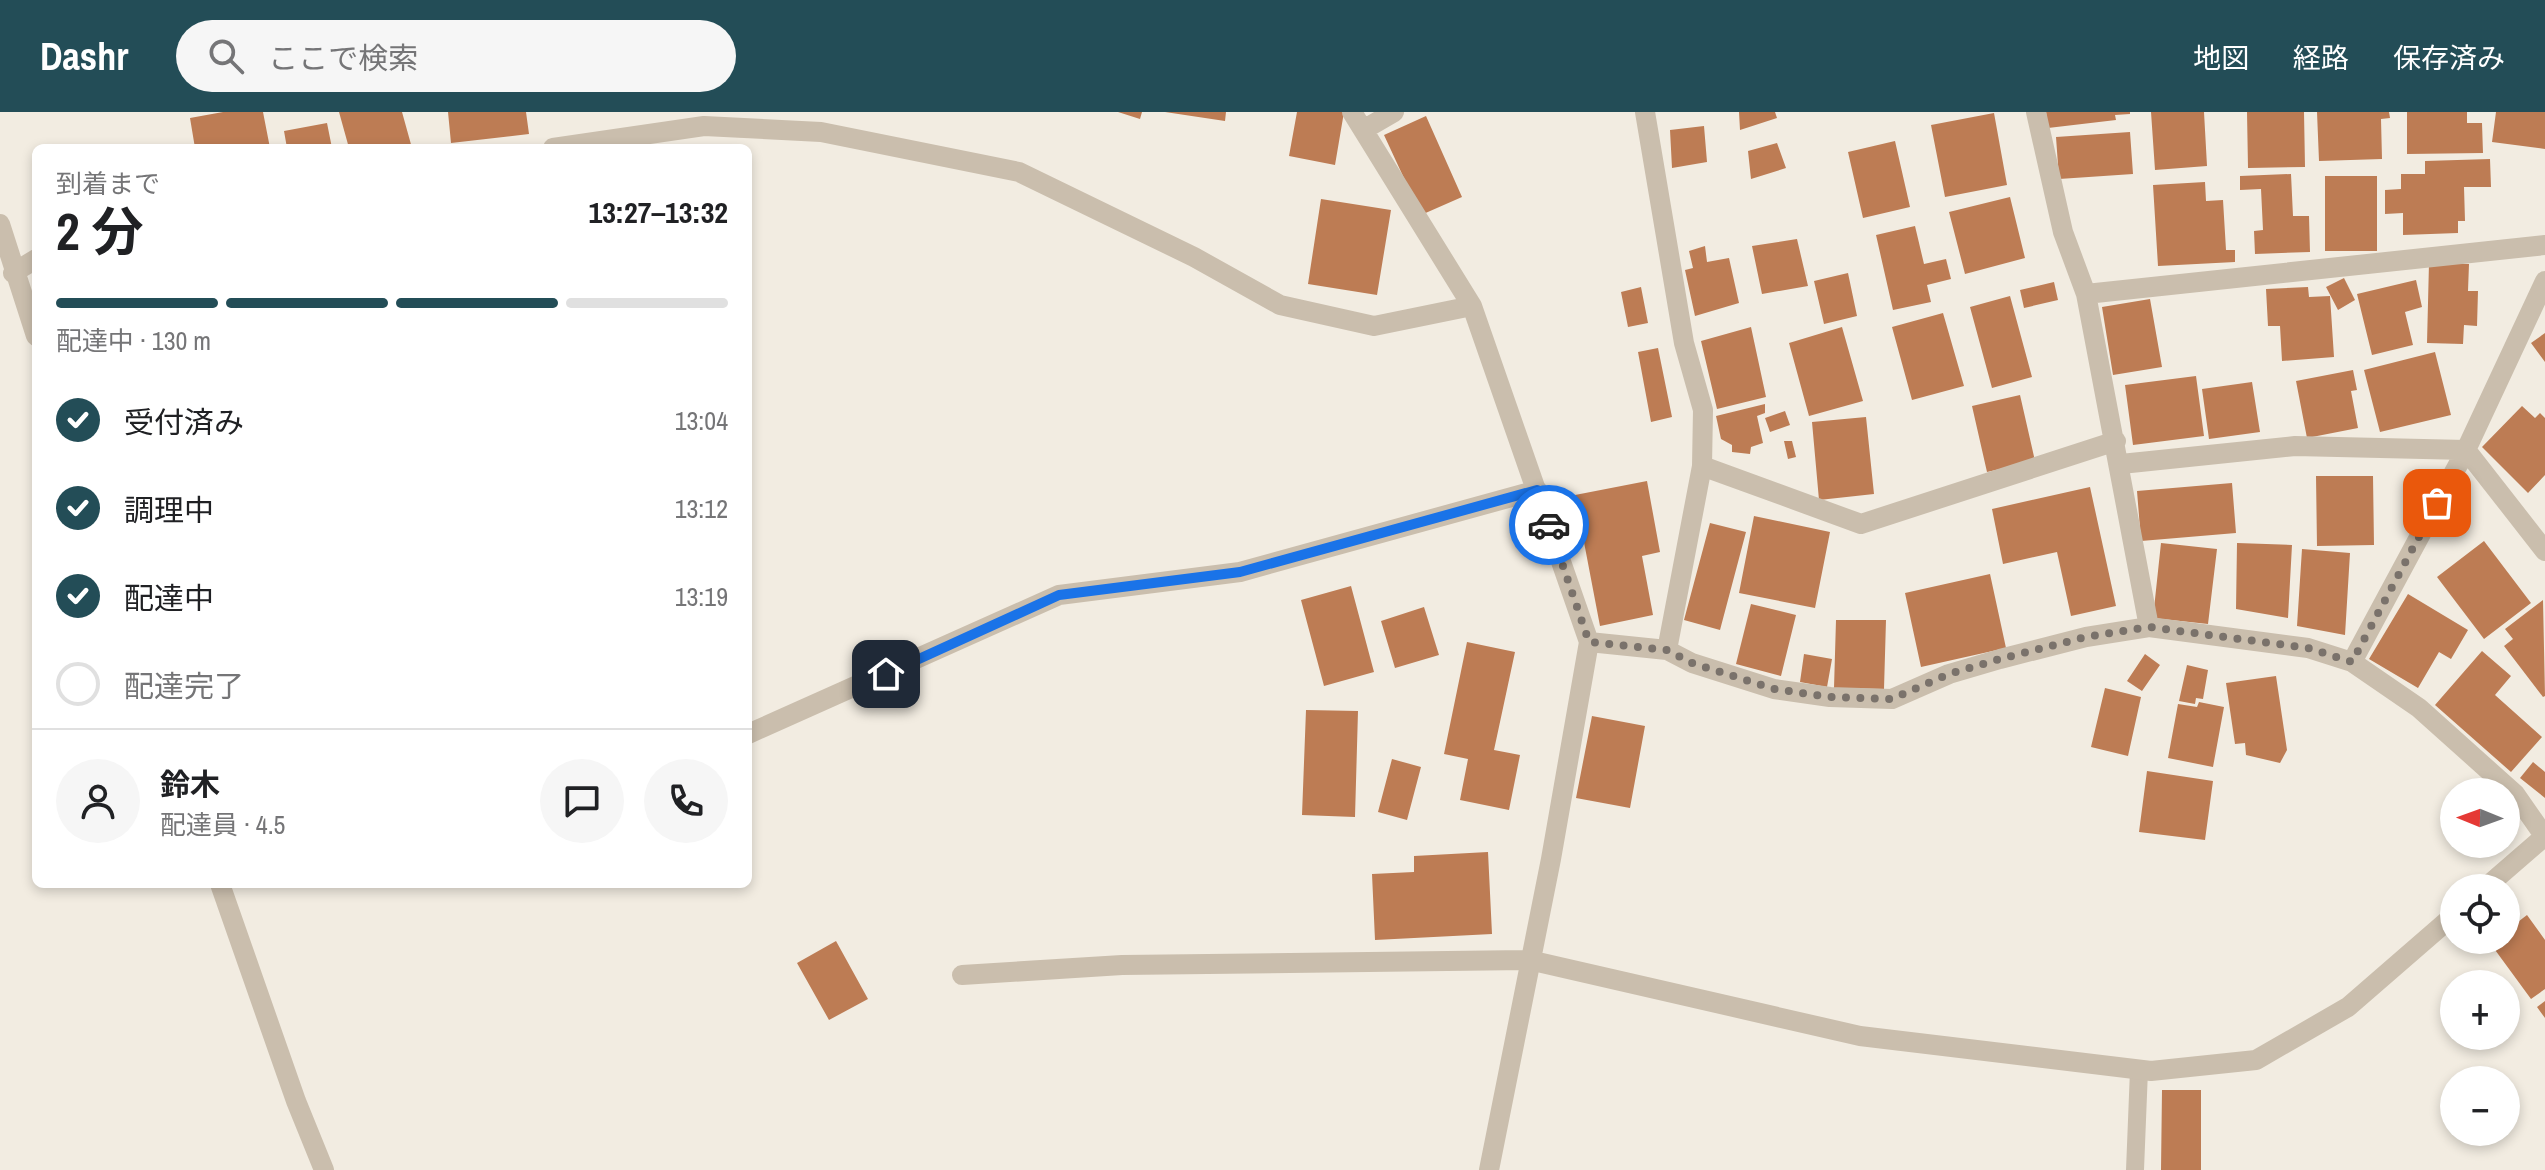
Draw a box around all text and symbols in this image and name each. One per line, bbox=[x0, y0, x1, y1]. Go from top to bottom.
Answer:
search box bbox=[176, 20, 736, 92]
text: Dashr bbox=[40, 31, 128, 82]
icon: search bbox=[204, 34, 248, 78]
text: ここで検索 bbox=[268, 38, 418, 78]
text: 地図 bbox=[2193, 39, 2249, 77]
text: 経路 bbox=[2293, 39, 2349, 77]
text: 保存済み bbox=[2393, 39, 2505, 77]
text: 到着まで bbox=[56, 166, 160, 201]
text: 13:27–13:32 bbox=[589, 192, 728, 232]
text: 2 分 bbox=[56, 196, 144, 266]
text: 配達中 · 130 m bbox=[56, 323, 211, 358]
icon: check bbox=[56, 398, 100, 442]
text: 受付済み bbox=[124, 402, 244, 442]
text: 13:04 bbox=[675, 403, 728, 438]
pin bbox=[2403, 469, 2471, 537]
icon: bag bbox=[2415, 481, 2459, 525]
courier bbox=[1509, 485, 1589, 565]
icon: check bbox=[56, 486, 100, 530]
text: 調理中 bbox=[124, 490, 214, 530]
text: 13:12 bbox=[675, 491, 728, 526]
icon: car bbox=[1527, 503, 1571, 547]
icon: check bbox=[56, 574, 100, 618]
text: 配達中 bbox=[124, 578, 214, 618]
text: 13:19 bbox=[675, 579, 728, 614]
pin bbox=[852, 640, 920, 708]
icon: home bbox=[864, 652, 908, 696]
text: 配達完了 bbox=[124, 666, 244, 706]
button: person bbox=[56, 759, 140, 843]
button: chat bbox=[540, 759, 624, 843]
button: phone bbox=[644, 759, 728, 843]
text: 鈴木 bbox=[160, 764, 220, 804]
north arrow bbox=[2440, 778, 2520, 858]
map controls bbox=[2440, 778, 2520, 1146]
text: 配達員 · 4.5 bbox=[160, 807, 285, 842]
button: locate bbox=[2440, 874, 2520, 954]
button: + bbox=[2440, 970, 2520, 1050]
button: − bbox=[2440, 1066, 2520, 1146]

